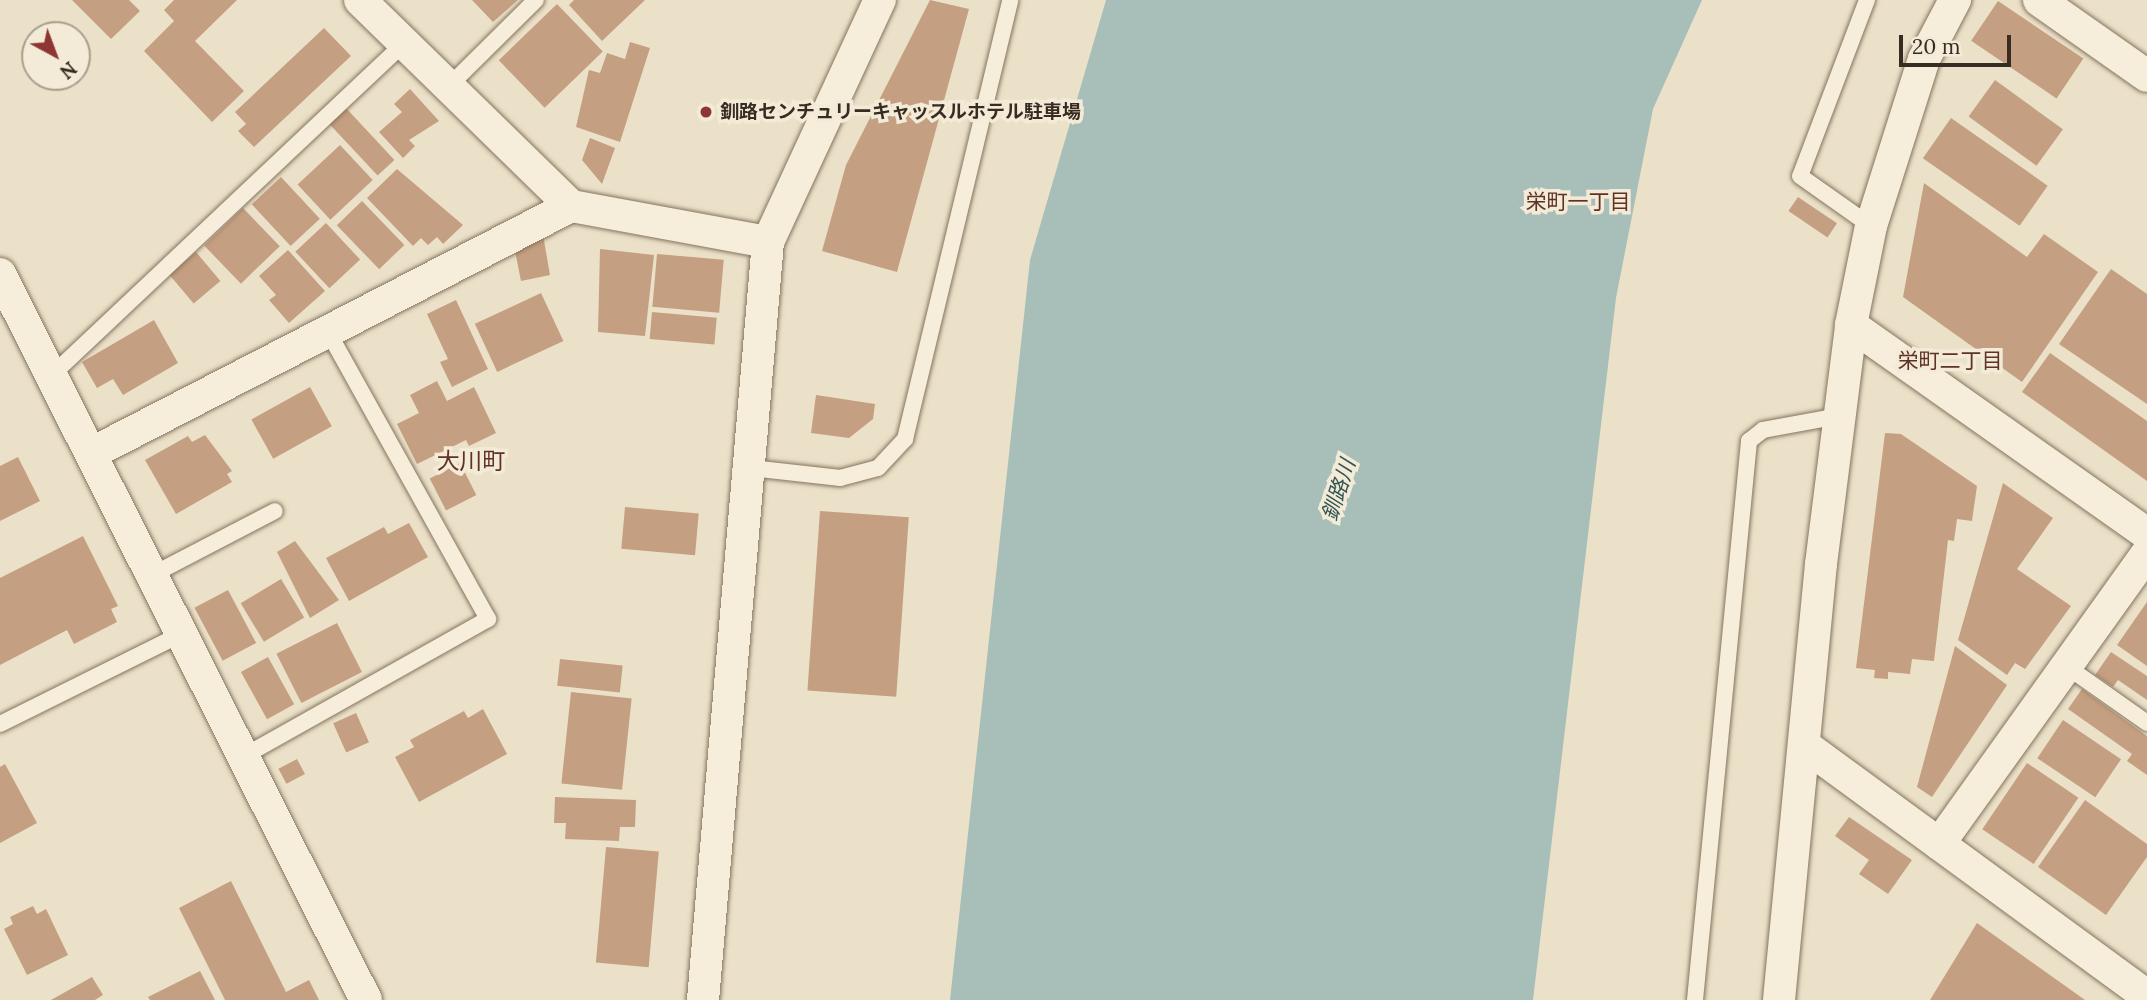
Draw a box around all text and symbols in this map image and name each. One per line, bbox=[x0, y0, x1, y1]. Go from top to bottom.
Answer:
north arrow bbox=[21, 21, 91, 91]
scale bar bbox=[1902, 21, 2014, 65]
text: 20 m bbox=[1912, 33, 1961, 60]
text: N bbox=[55, 56, 82, 84]
place label: 釧路センチュリーキャッスルホテル駐車場 bbox=[720, 101, 1081, 123]
marker: 釧路センチュリーキャッスルホテル駐車場 bbox=[698, 104, 714, 120]
district label: 栄町一丁目 bbox=[1526, 189, 1630, 215]
district label: 栄町二丁目 bbox=[1898, 348, 2002, 374]
district label: 大川町 bbox=[437, 447, 505, 475]
water label: 釧路川 bbox=[1317, 456, 1361, 524]

